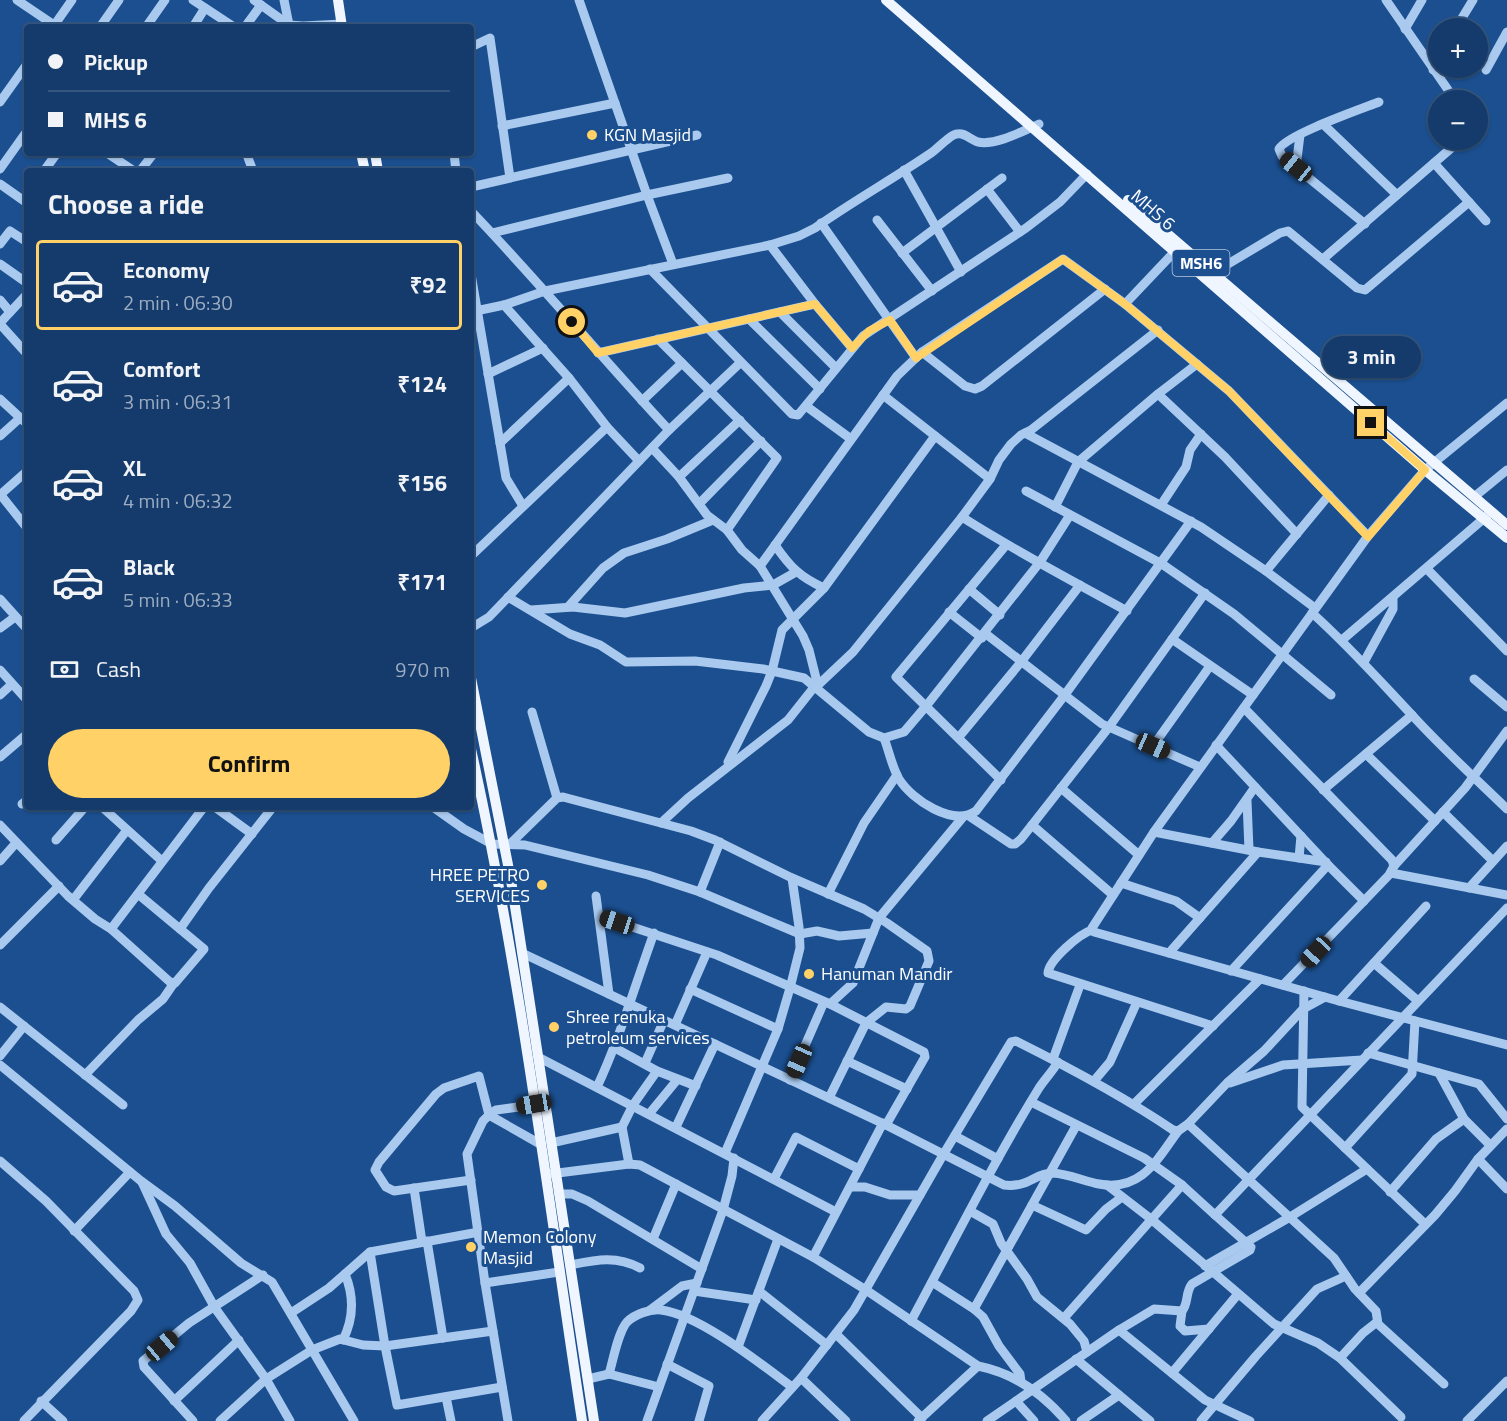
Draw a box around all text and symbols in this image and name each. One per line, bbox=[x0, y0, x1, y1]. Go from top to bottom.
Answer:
map controls bbox=[1428, 18, 1488, 150]
button: + bbox=[1428, 18, 1488, 78]
text: Pickup bbox=[84, 45, 148, 79]
button: − bbox=[1428, 90, 1488, 150]
text: MHS 6 bbox=[84, 103, 147, 137]
place label: KGN Masjid bbox=[604, 121, 691, 148]
marker: KGN Masjid bbox=[585, 128, 599, 142]
car bbox=[1276, 149, 1316, 185]
text: Choose a ride bbox=[48, 183, 204, 224]
street label: MHS 6 bbox=[1125, 183, 1181, 237]
road number: MSH6 bbox=[1172, 250, 1230, 276]
text: Economy bbox=[123, 253, 210, 287]
icon: car bbox=[51, 258, 105, 312]
text: ₹92 bbox=[410, 268, 447, 302]
text: 2 min · 06:30 bbox=[123, 287, 233, 318]
route start bbox=[558, 308, 585, 335]
callout: 3 min bbox=[1322, 336, 1420, 378]
text: 3 min bbox=[1347, 341, 1396, 372]
text: Comfort bbox=[123, 352, 201, 386]
icon: car bbox=[51, 357, 105, 411]
text: ₹124 bbox=[397, 367, 447, 401]
text: 3 min · 06:31 bbox=[123, 386, 233, 417]
route end bbox=[1357, 409, 1384, 436]
text: XL bbox=[123, 451, 146, 485]
icon: car bbox=[51, 456, 105, 510]
text: ₹156 bbox=[397, 466, 447, 500]
text: 4 min · 06:32 bbox=[123, 485, 233, 516]
text: Black bbox=[123, 550, 175, 584]
icon: car bbox=[51, 555, 105, 609]
text: ₹171 bbox=[397, 565, 447, 599]
text: 5 min · 06:33 bbox=[123, 584, 233, 615]
text: Cash bbox=[96, 652, 141, 686]
icon: cash bbox=[48, 653, 81, 686]
text: 970 m bbox=[395, 654, 450, 685]
button: Confirm bbox=[48, 729, 450, 798]
car bbox=[1133, 730, 1173, 762]
place label: HREE PETRO SERVICES bbox=[430, 861, 530, 909]
marker: HREE PETRO SERVICES bbox=[535, 878, 549, 892]
car bbox=[597, 908, 637, 936]
car bbox=[1297, 933, 1335, 971]
place label: Hanuman Mandir bbox=[821, 960, 953, 987]
marker: Hanuman Mandir bbox=[802, 967, 816, 981]
place label: Shree renuka petroleum services bbox=[566, 1003, 710, 1051]
marker: Shree renuka petroleum services bbox=[547, 1020, 561, 1034]
car bbox=[783, 1041, 815, 1081]
car bbox=[515, 1092, 553, 1116]
place label: Memon Colony Masjid bbox=[483, 1223, 597, 1271]
marker: Memon Colony Masjid bbox=[464, 1240, 478, 1254]
car bbox=[142, 1328, 182, 1364]

